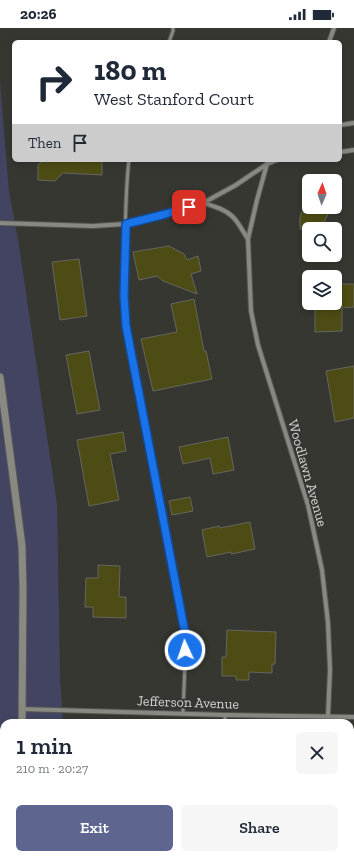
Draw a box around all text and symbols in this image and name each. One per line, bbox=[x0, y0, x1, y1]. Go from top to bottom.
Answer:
text: 20:26 bbox=[20, 5, 57, 23]
text: 180 m bbox=[94, 54, 166, 87]
icon: right bbox=[28, 56, 80, 108]
text: West Stanford Court bbox=[94, 88, 254, 110]
icon: arrive bbox=[69, 132, 91, 154]
text: Then bbox=[28, 134, 61, 152]
north arrow bbox=[302, 174, 342, 214]
map controls bbox=[302, 174, 342, 310]
pin bbox=[172, 190, 206, 224]
icon: arrive bbox=[178, 196, 200, 218]
button: search bbox=[302, 222, 342, 262]
button: layers bbox=[302, 270, 342, 310]
street label: Woodlawn Avenue bbox=[284, 418, 331, 529]
position arrow bbox=[164, 629, 206, 671]
street label: Jefferson Avenue bbox=[137, 692, 240, 713]
text: 1 min bbox=[16, 731, 72, 760]
button: close bbox=[296, 732, 338, 774]
text: 210 m · 20:27 bbox=[16, 761, 88, 776]
button: Exit bbox=[16, 805, 173, 851]
button: Share bbox=[181, 805, 338, 851]

